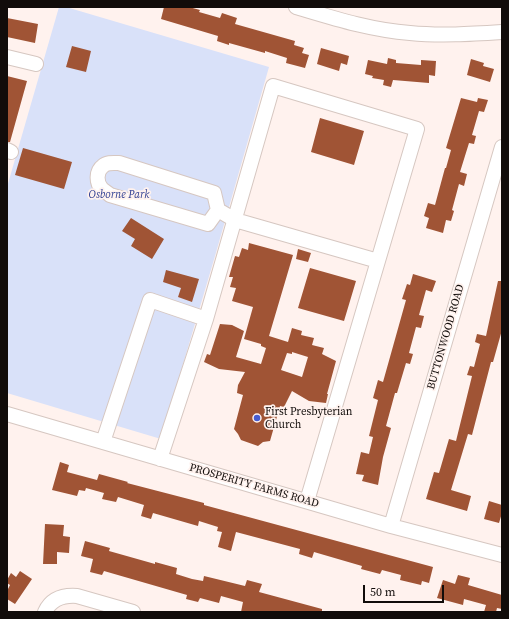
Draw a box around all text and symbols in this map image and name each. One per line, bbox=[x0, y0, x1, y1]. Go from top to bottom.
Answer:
park label: Osborne Park bbox=[89, 188, 149, 202]
street label: BUTTONWOOD ROAD bbox=[425, 283, 467, 391]
place label: First Presbyterian Church bbox=[265, 405, 352, 431]
marker: First Presbyterian Church bbox=[252, 413, 262, 423]
street label: PROSPERITY FARMS ROAD bbox=[188, 461, 320, 511]
scale bar bbox=[365, 577, 446, 603]
text: 50 m bbox=[370, 584, 396, 600]

